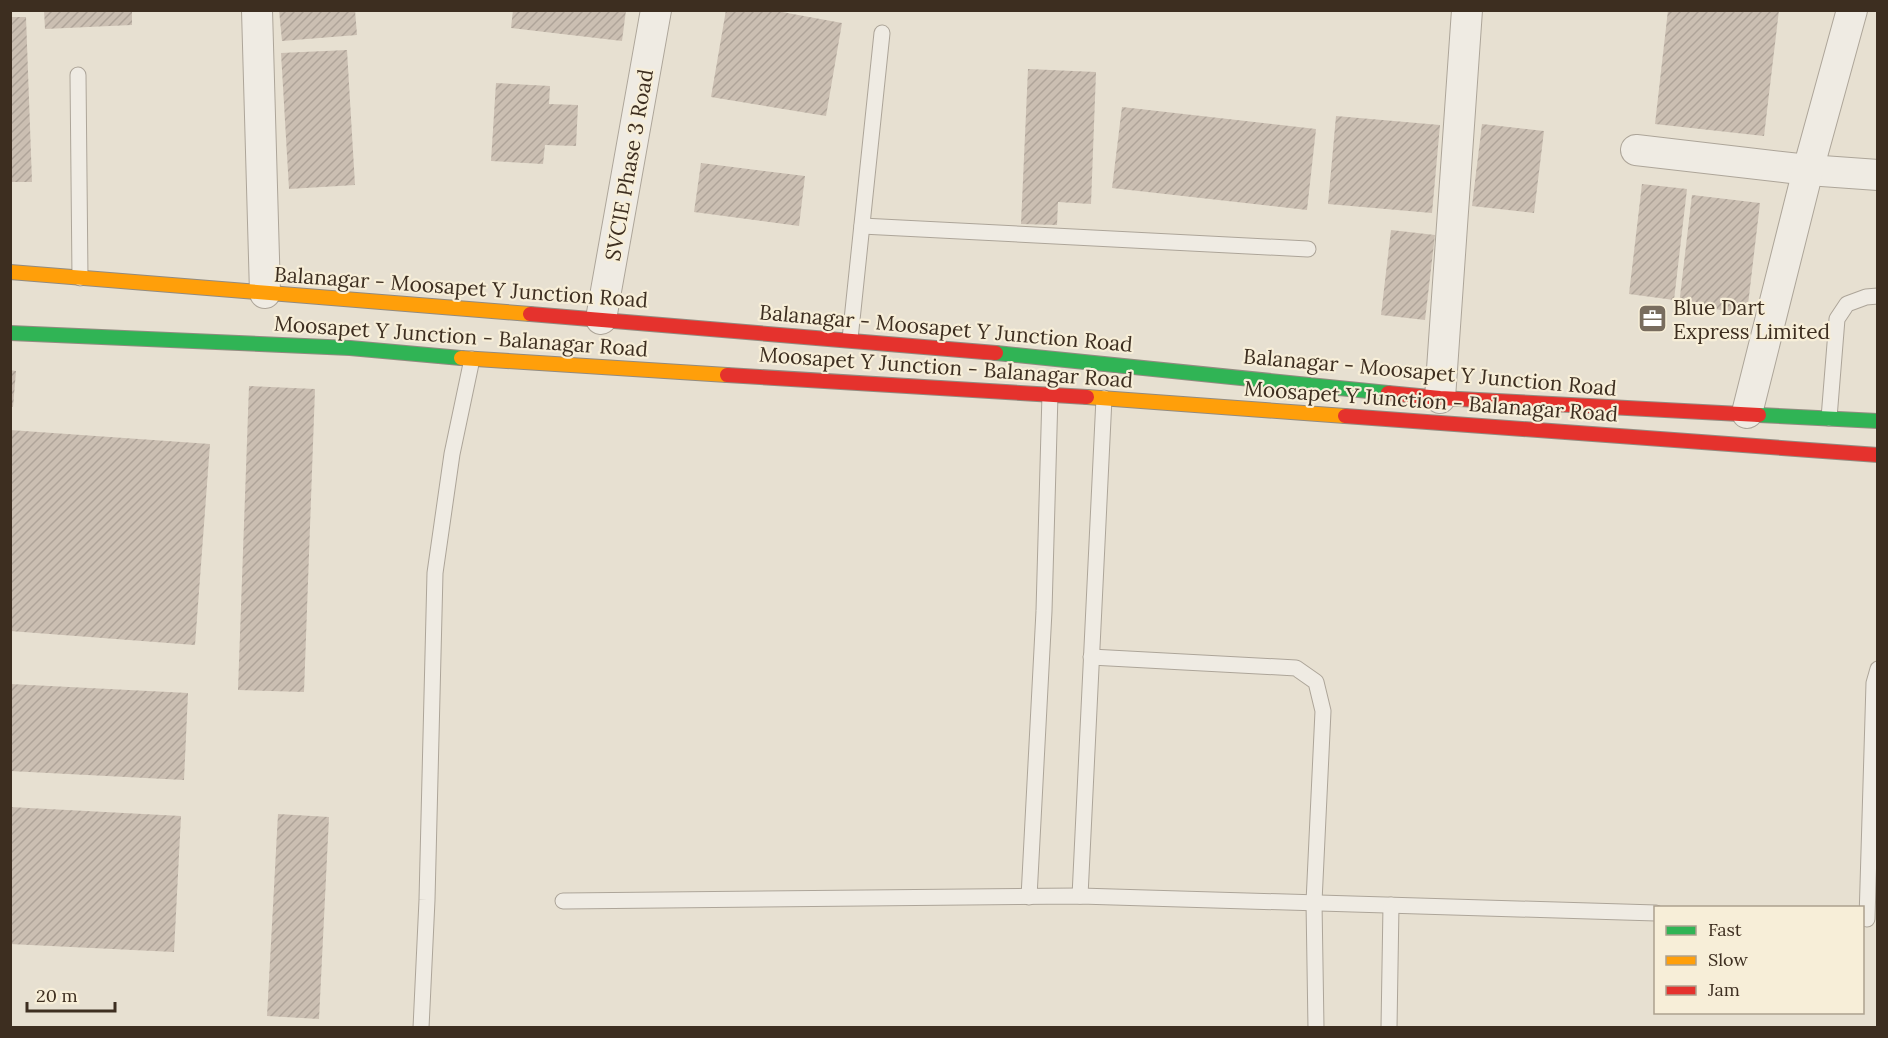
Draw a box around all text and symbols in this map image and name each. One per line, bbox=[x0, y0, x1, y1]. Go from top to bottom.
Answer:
street label: SVCIE Phase 3 Road bbox=[599, 67, 659, 263]
street label: Balanagar - Moosapet Y Junction Road bbox=[273, 260, 649, 314]
place label: Blue Dart Express Limited bbox=[1673, 294, 1830, 345]
street label: Balanagar - Moosapet Y Junction Road bbox=[758, 298, 1134, 358]
office icon: Blue Dart Express Limited bbox=[1636, 303, 1668, 335]
street label: Moosapet Y Junction - Balanagar Road bbox=[273, 309, 649, 363]
street label: Moosapet Y Junction - Balanagar Road bbox=[758, 340, 1134, 394]
street label: Balanagar - Moosapet Y Junction Road bbox=[1242, 342, 1618, 402]
street label: Moosapet Y Junction - Balanagar Road bbox=[1243, 374, 1619, 428]
legend bbox=[1654, 906, 1864, 1014]
text: Fast bbox=[1708, 918, 1742, 941]
text: Slow bbox=[1708, 948, 1748, 971]
scale bar bbox=[27, 975, 116, 1013]
text: Jam bbox=[1707, 978, 1740, 1001]
text: 20 m bbox=[36, 984, 78, 1007]

